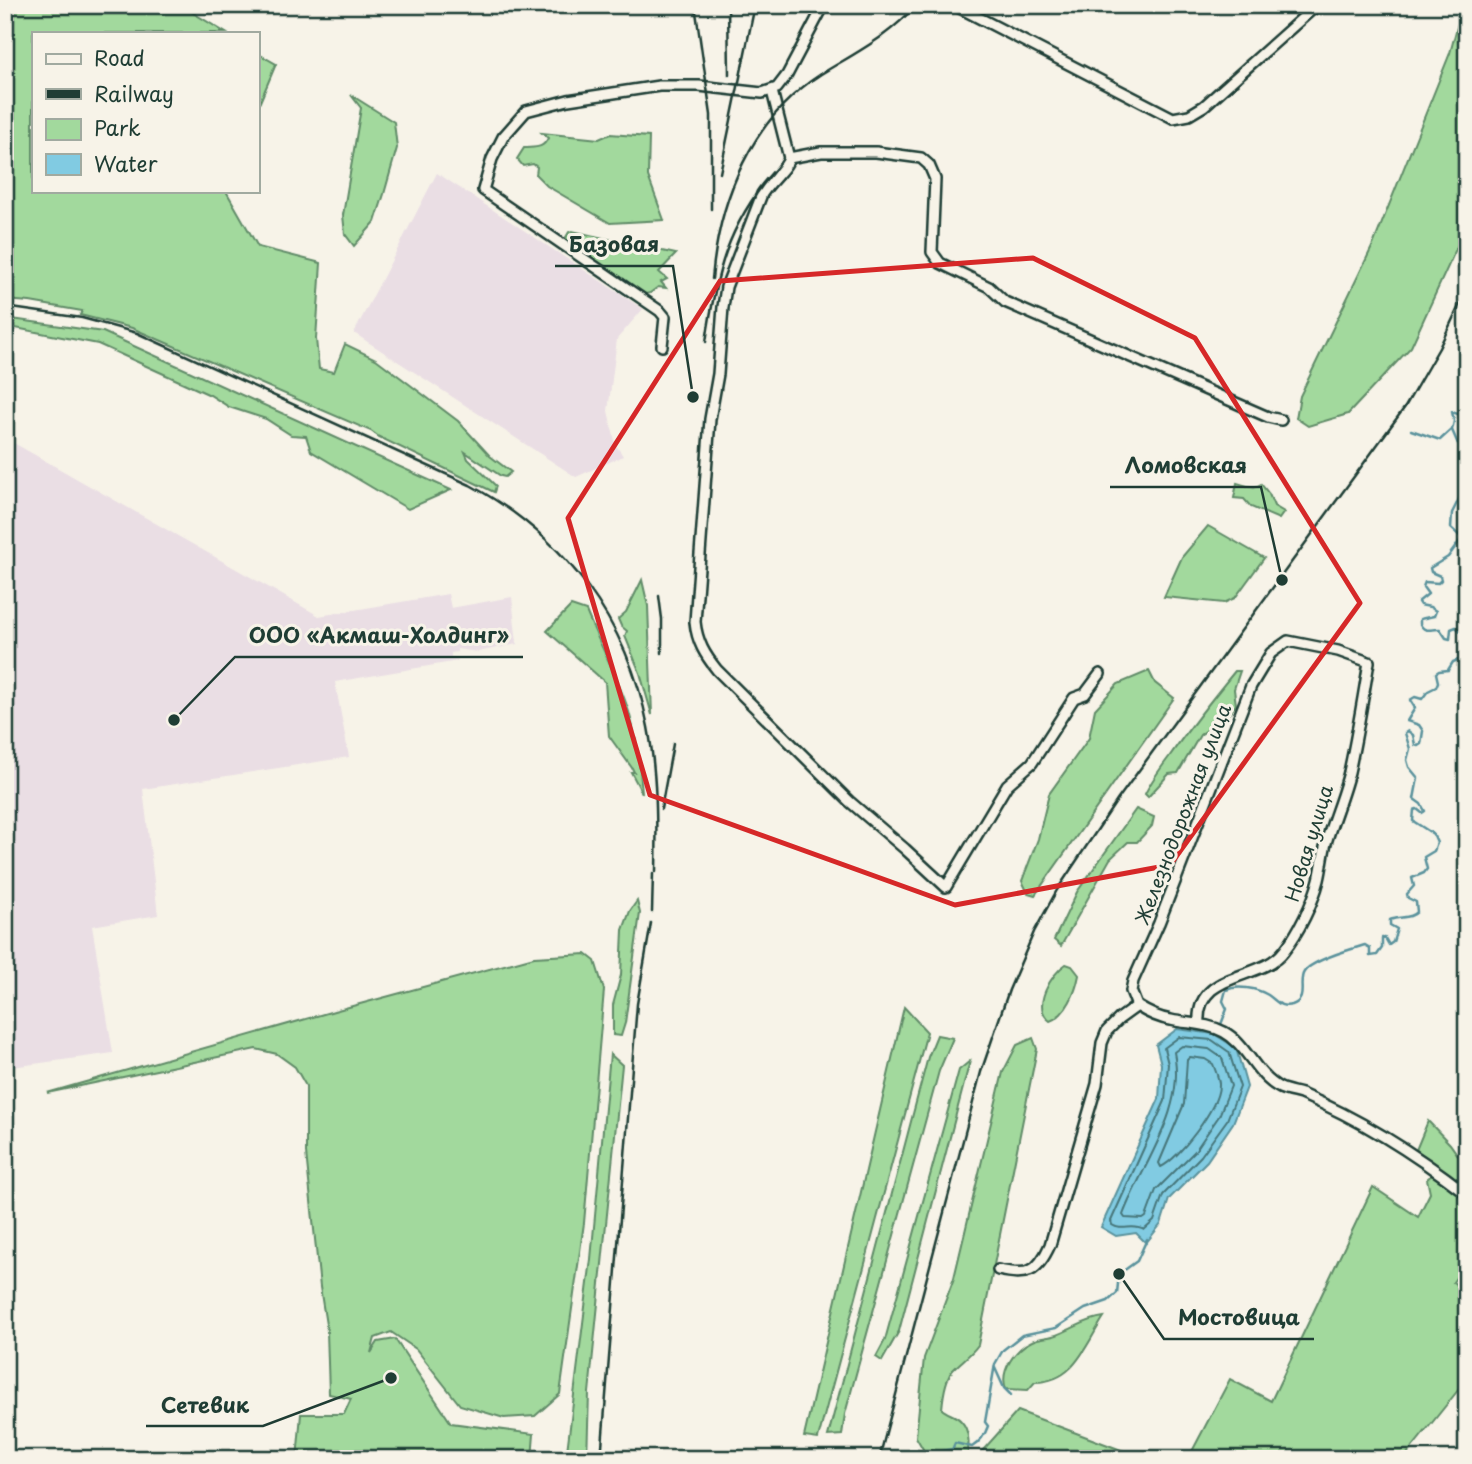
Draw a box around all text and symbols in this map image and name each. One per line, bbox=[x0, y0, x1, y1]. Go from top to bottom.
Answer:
legend bbox=[32, 32, 259, 192]
text: Road bbox=[94, 41, 145, 73]
text: Railway bbox=[94, 77, 174, 109]
text: Park bbox=[94, 111, 141, 143]
text: Water bbox=[94, 147, 158, 179]
callout: Базовая bbox=[555, 224, 673, 266]
text: Базовая bbox=[569, 227, 659, 259]
callout: Ломовская bbox=[1110, 445, 1261, 487]
text: Ломовская bbox=[1125, 448, 1247, 480]
callout: ООО «Акмаш-Холдинг» bbox=[235, 615, 523, 657]
text: ООО «Акмаш-Холдинг» bbox=[249, 618, 510, 650]
street label: Железнодорожная улица bbox=[1127, 700, 1237, 928]
street label: Новая улица bbox=[1277, 781, 1339, 905]
callout: Мостовица bbox=[1164, 1297, 1314, 1339]
text: Мостовица bbox=[1178, 1300, 1300, 1332]
callout: Сетевик bbox=[146, 1384, 263, 1426]
text: Сетевик bbox=[161, 1388, 250, 1420]

